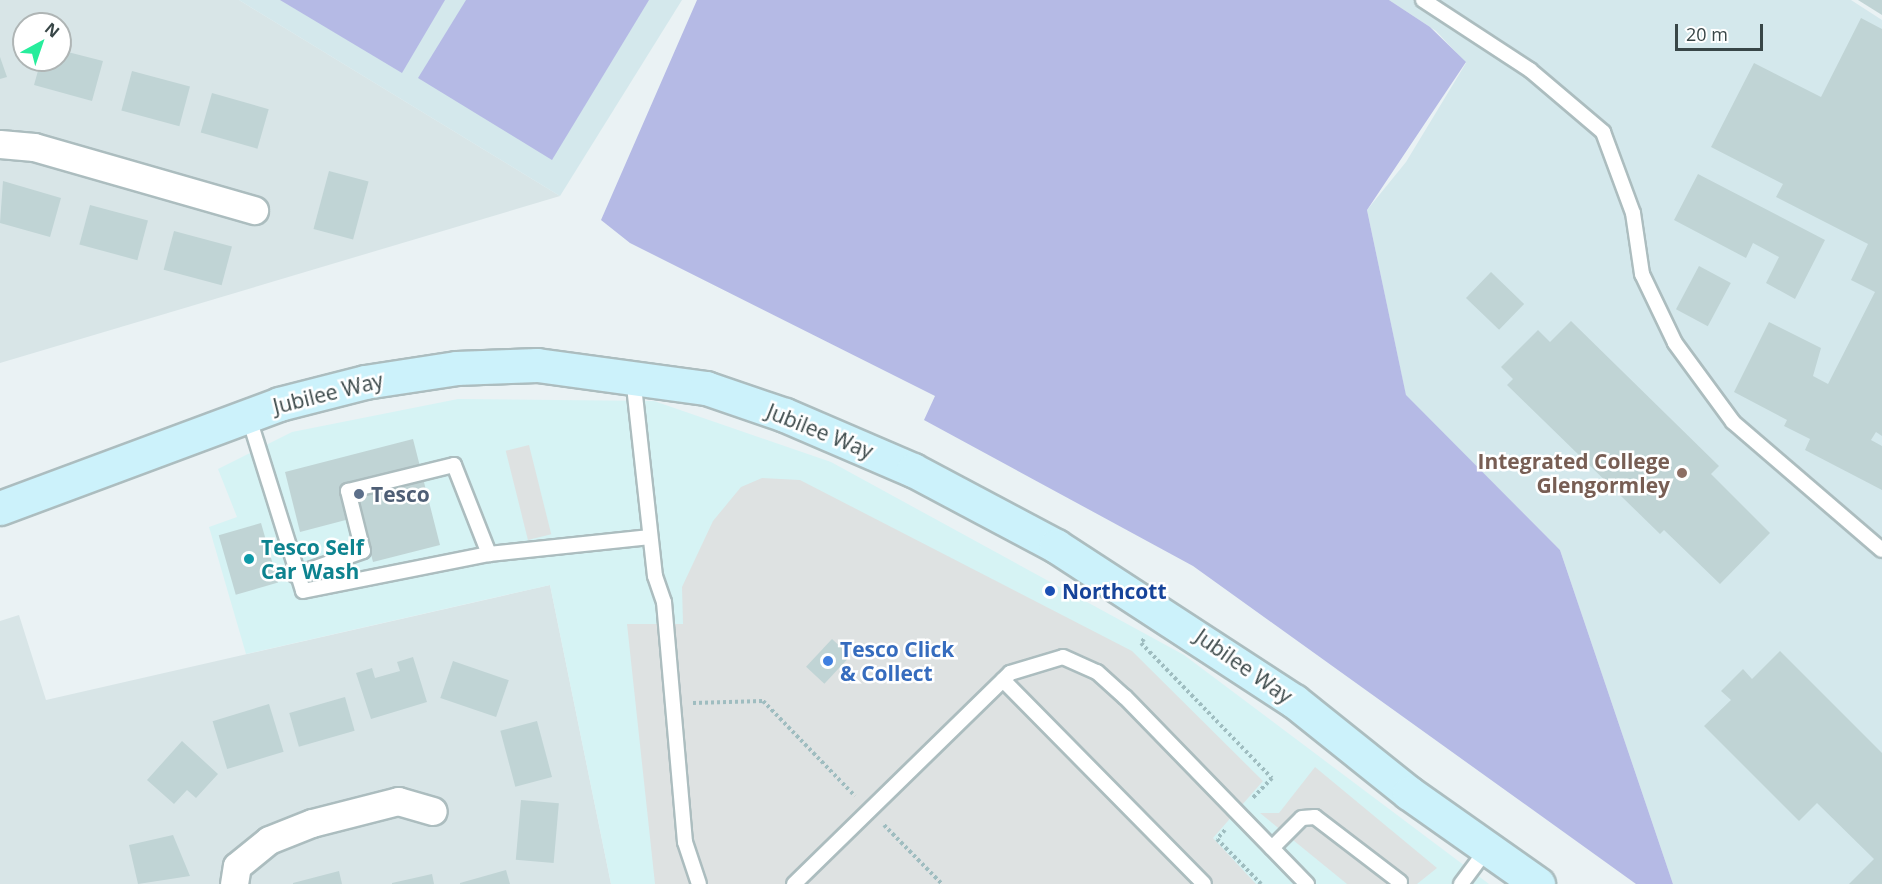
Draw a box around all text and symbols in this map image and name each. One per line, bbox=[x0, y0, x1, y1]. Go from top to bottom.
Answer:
north arrow bbox=[12, 12, 72, 72]
scale bar bbox=[1678, 12, 1766, 50]
text: N bbox=[40, 17, 64, 42]
text: 20 m bbox=[1686, 22, 1728, 46]
street label: Jubilee Way bbox=[270, 367, 386, 419]
street label: Jubilee Way bbox=[763, 398, 877, 464]
place label: Integrated College Glengormley bbox=[1477, 448, 1670, 498]
marker: Integrated College Glengormley bbox=[1675, 466, 1689, 480]
place label: Tesco bbox=[371, 481, 430, 507]
marker: Tesco bbox=[352, 487, 366, 501]
place label: Tesco Self Car Wash bbox=[261, 534, 364, 584]
marker: Tesco Self Car Wash bbox=[242, 552, 256, 566]
place label: Northcott bbox=[1062, 578, 1167, 604]
marker: Northcott bbox=[1043, 584, 1057, 598]
street label: Jubilee Way bbox=[1191, 623, 1297, 709]
place label: Tesco Click & Collect bbox=[840, 636, 954, 686]
marker: Tesco Click & Collect bbox=[821, 654, 835, 668]

